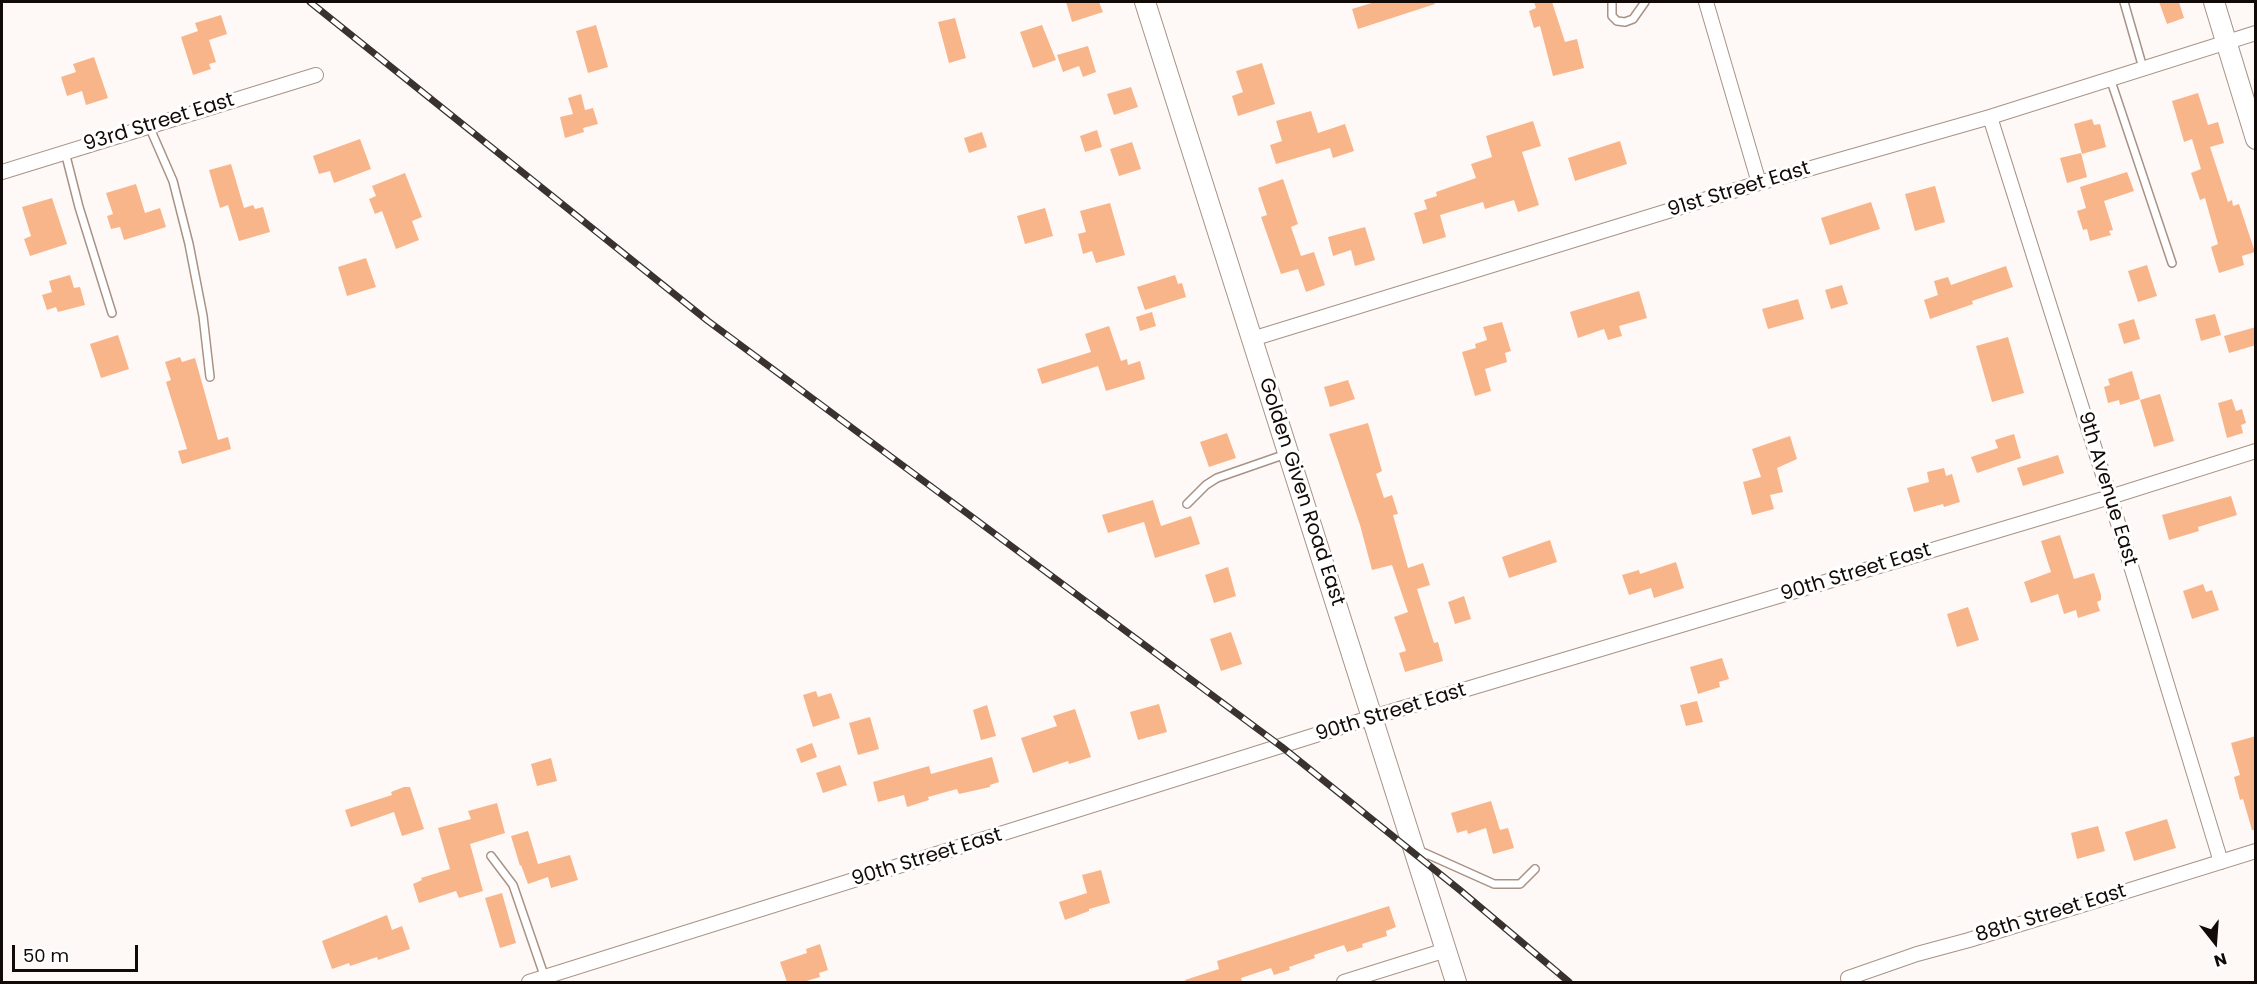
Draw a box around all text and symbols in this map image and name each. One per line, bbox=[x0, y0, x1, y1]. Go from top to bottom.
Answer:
street label: 93rd Street East bbox=[81, 89, 237, 157]
street label: 91st Street East bbox=[1665, 157, 1813, 223]
street label: Golden Given Road East bbox=[1253, 375, 1349, 609]
street label: 9th Avenue East bbox=[2072, 409, 2142, 569]
street label: 90th Street East bbox=[1778, 539, 1934, 607]
street label: 90th Street East bbox=[1313, 679, 1469, 747]
street label: 90th Street East bbox=[849, 824, 1005, 892]
street label: 88th Street East bbox=[1973, 880, 2129, 948]
north arrow bbox=[2185, 912, 2245, 972]
scale bar bbox=[15, 933, 141, 971]
text: 50 m bbox=[23, 943, 69, 968]
text: N bbox=[2211, 947, 2230, 972]

